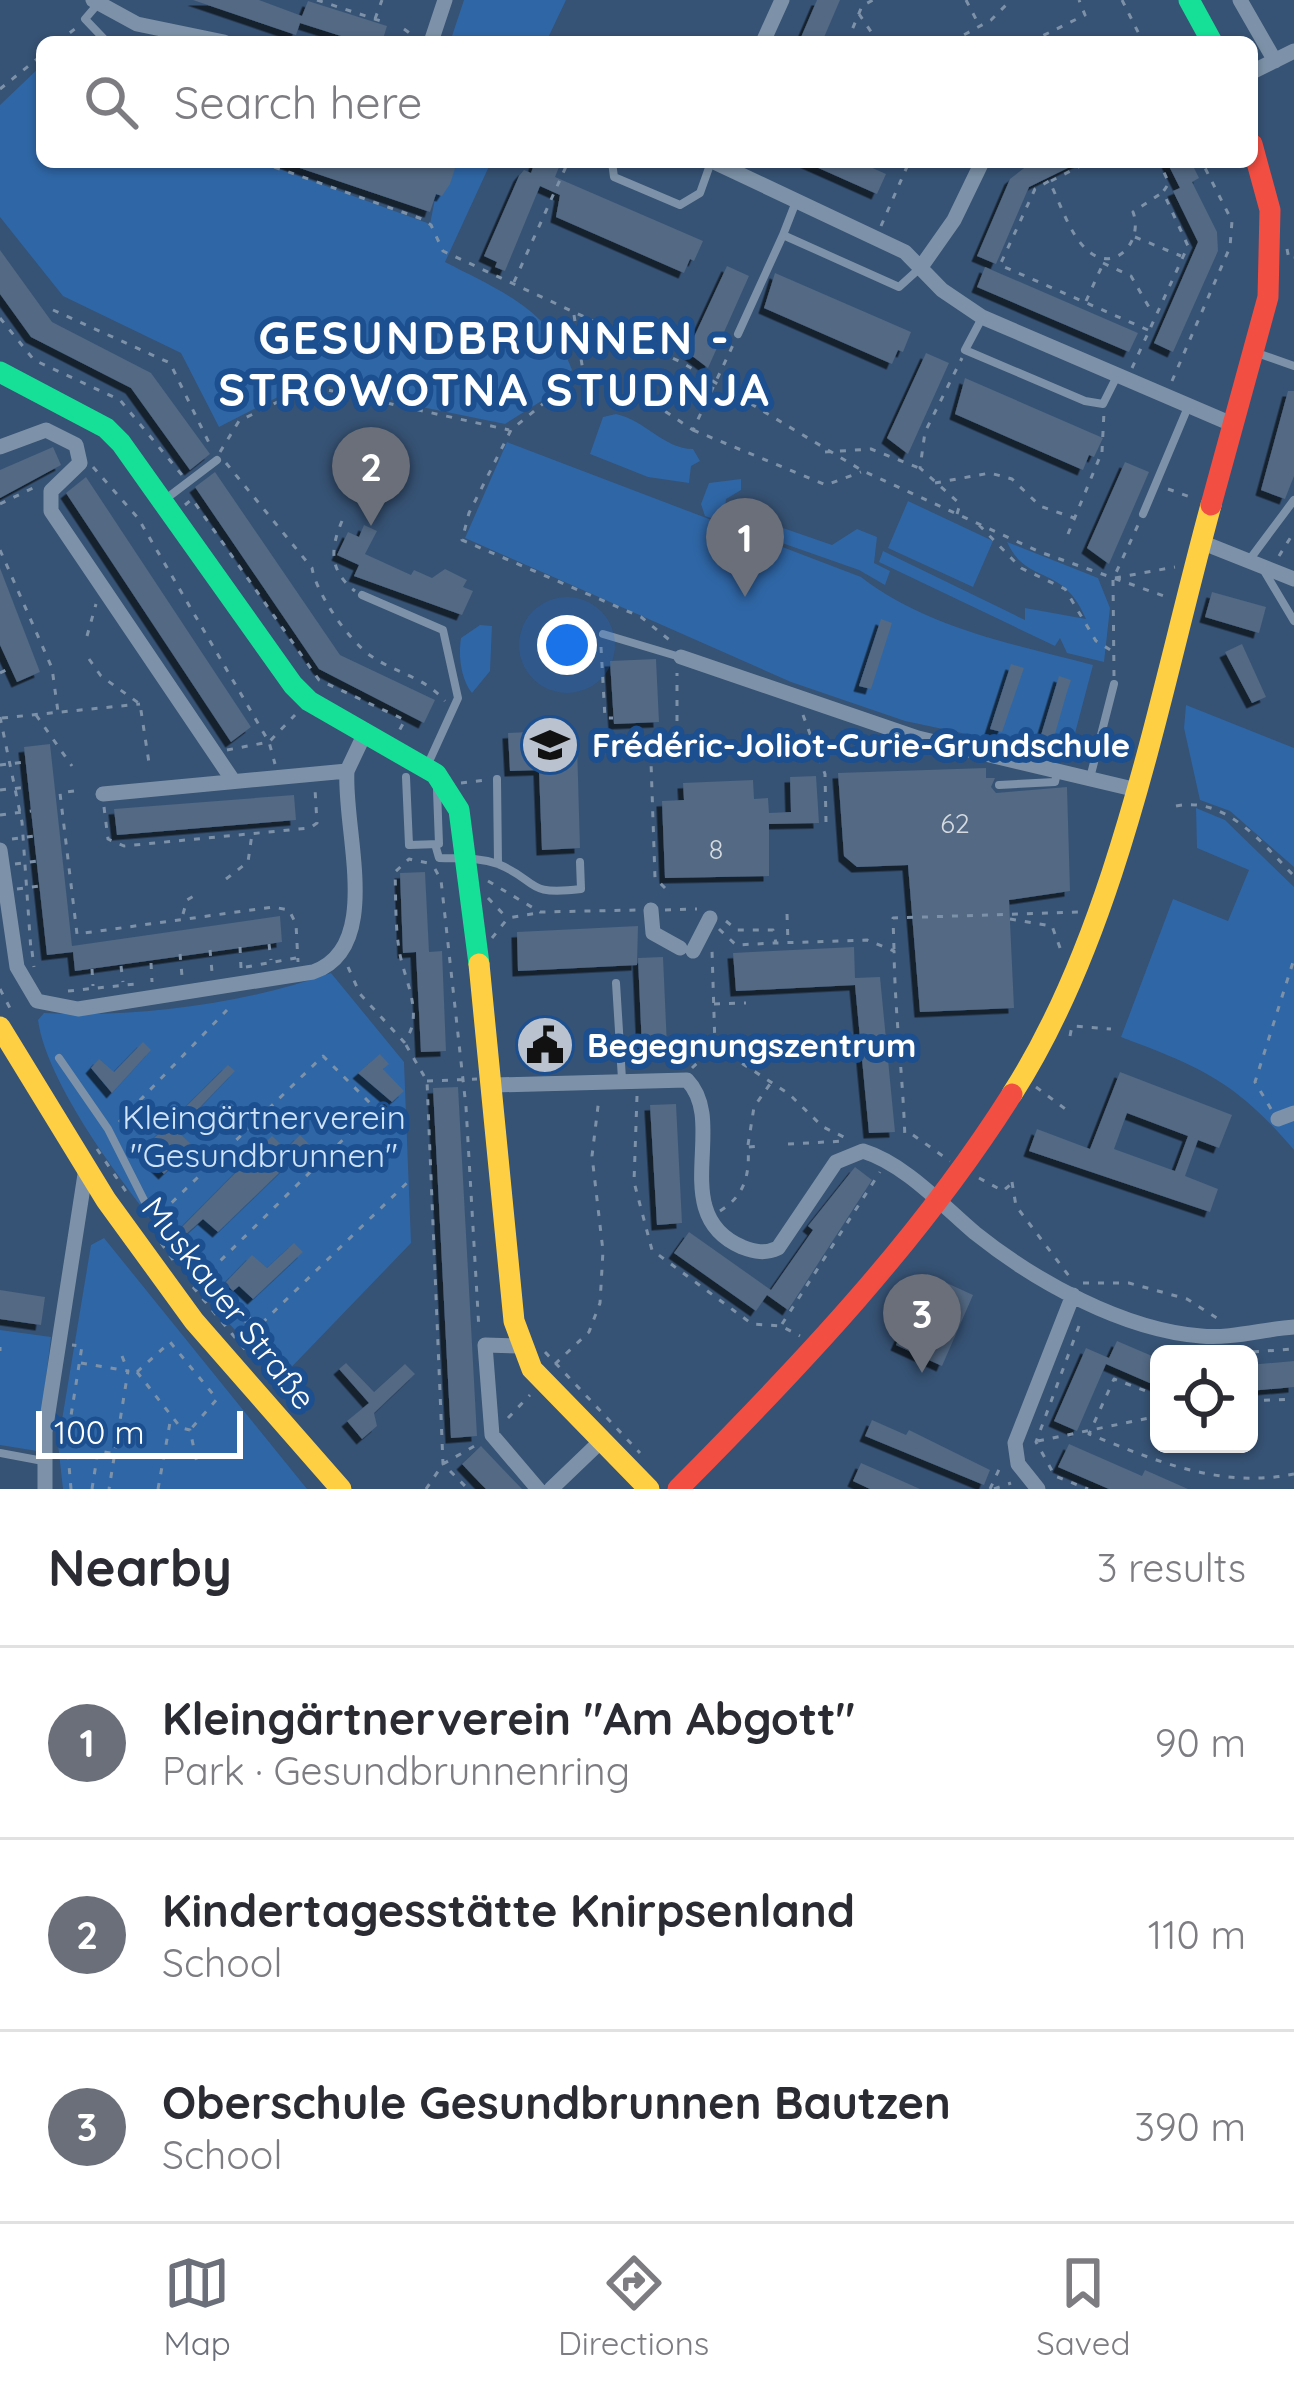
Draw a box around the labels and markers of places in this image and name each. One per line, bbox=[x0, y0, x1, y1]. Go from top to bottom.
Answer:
pin: 2 bbox=[332, 427, 410, 526]
pin: 1 bbox=[706, 498, 784, 597]
school or university icon: Frédéric-Joliot-Curie-Grundschule bbox=[519, 714, 581, 776]
place label: Frédéric-Joliot-Curie-Grundschule bbox=[592, 724, 1130, 765]
public building icon: Begegnungszentrum bbox=[514, 1014, 576, 1076]
place label: Begegnungszentrum bbox=[587, 1024, 916, 1065]
pin: 3 bbox=[883, 1274, 961, 1373]

